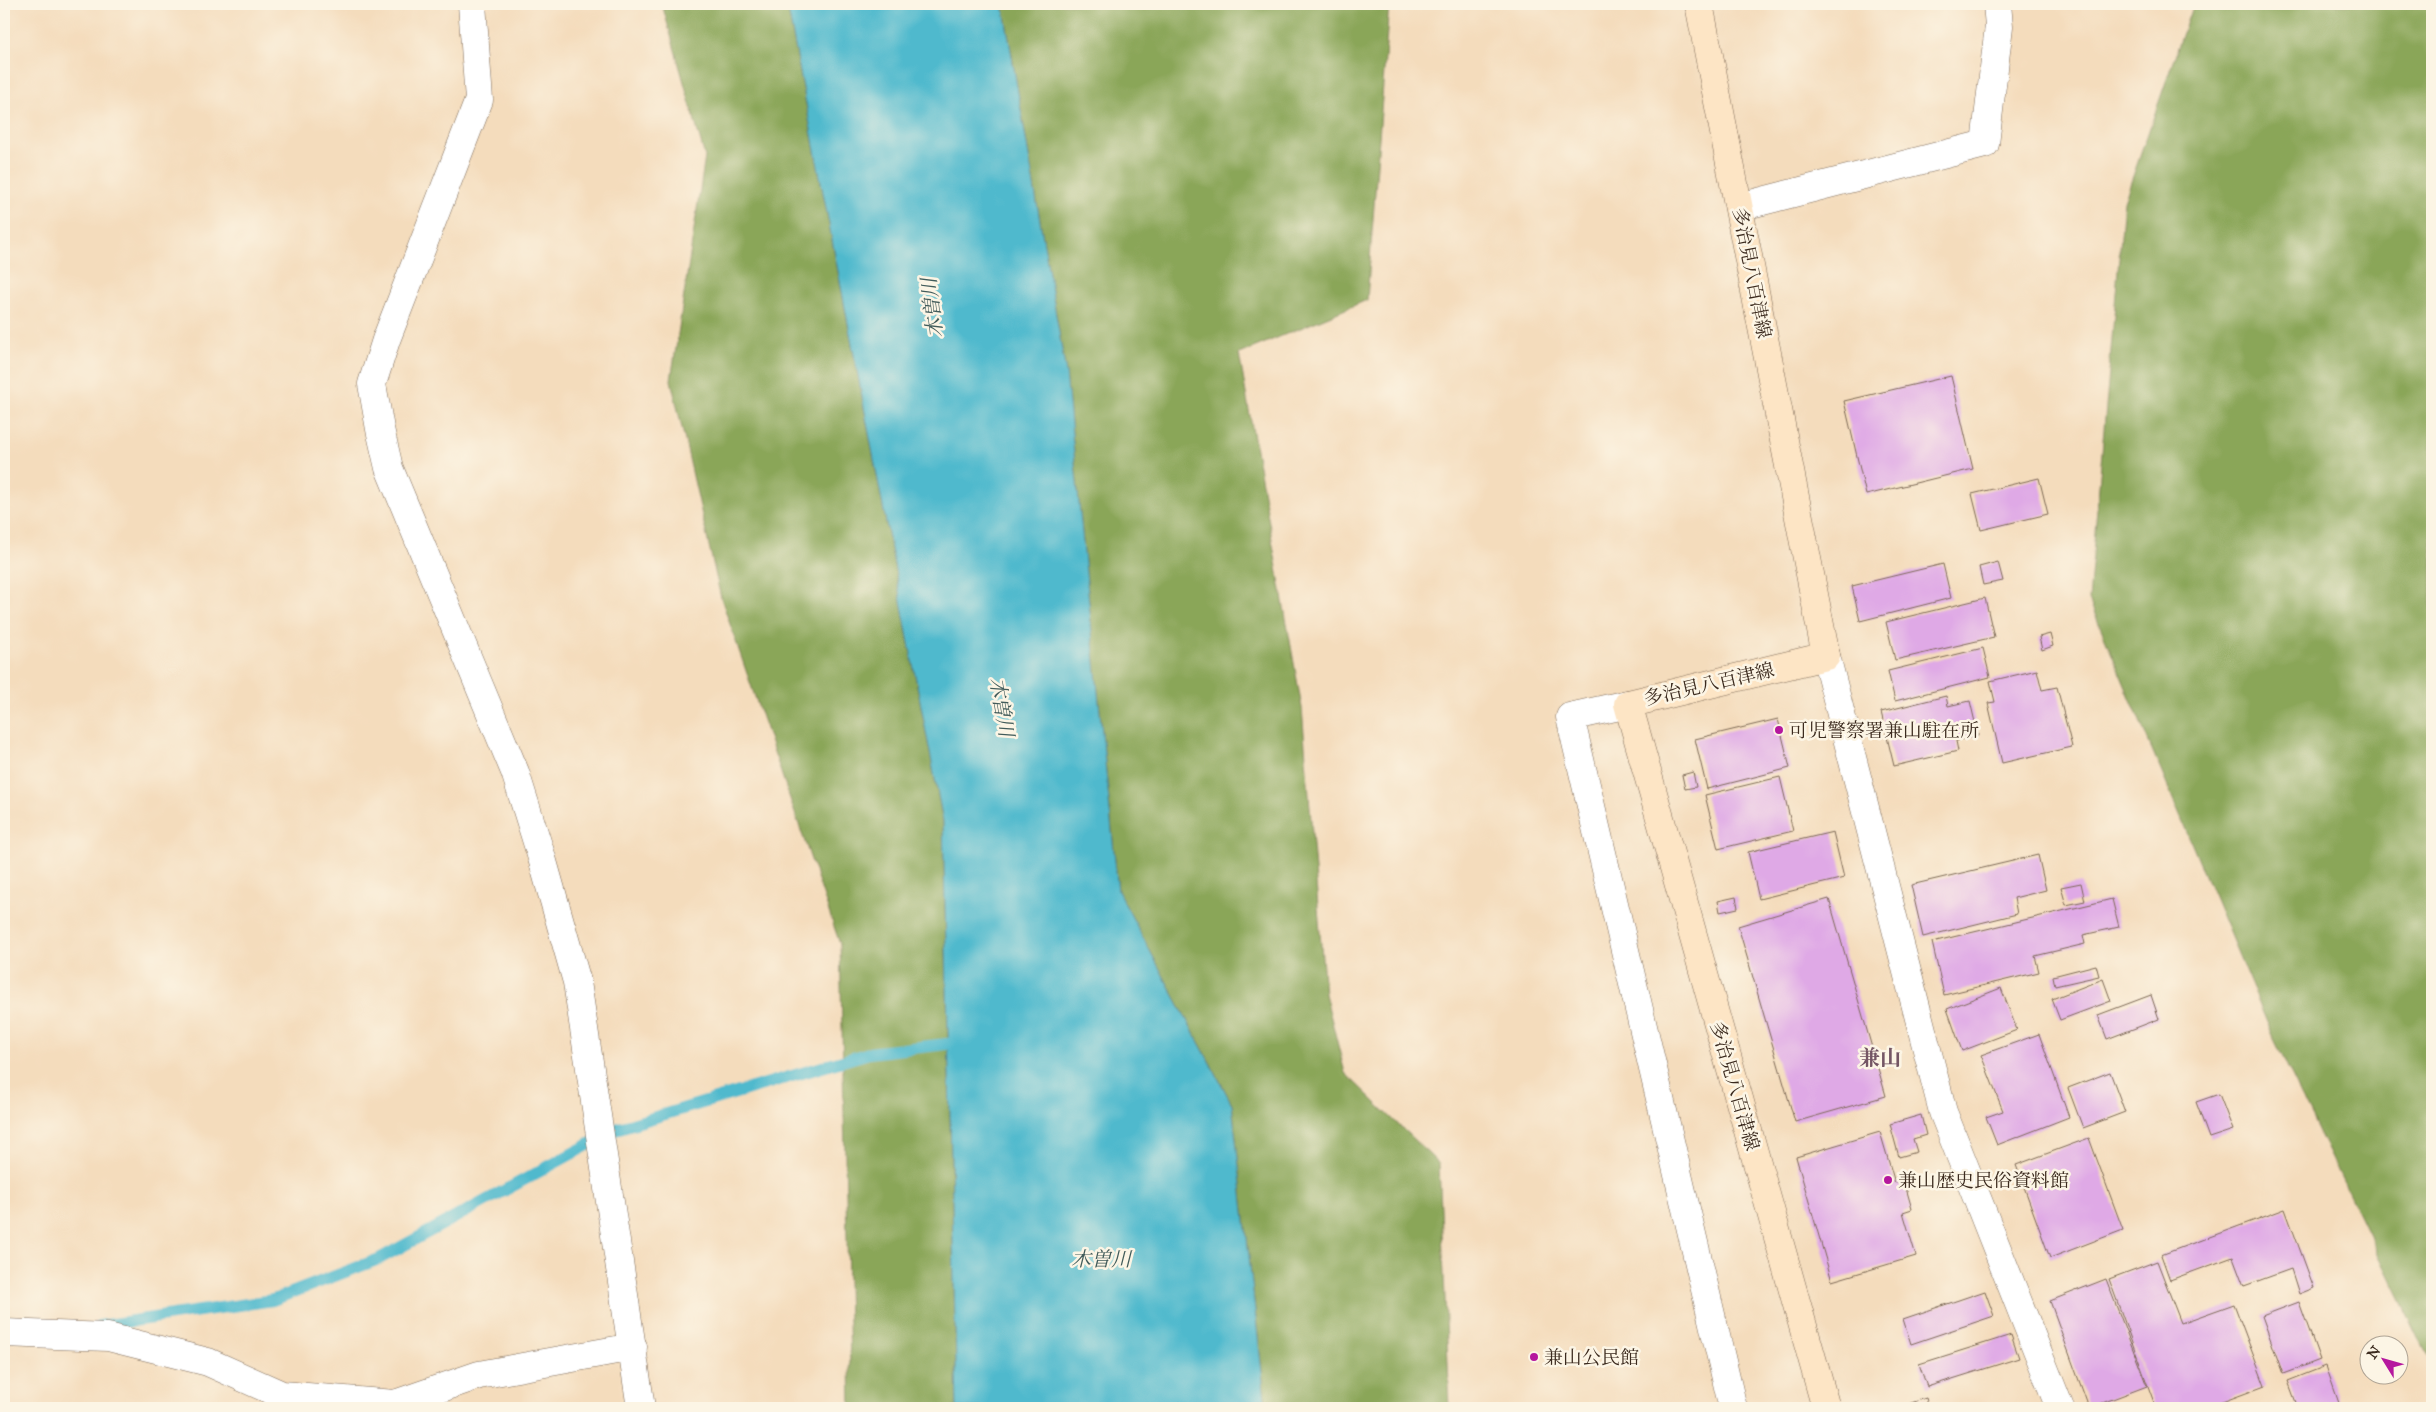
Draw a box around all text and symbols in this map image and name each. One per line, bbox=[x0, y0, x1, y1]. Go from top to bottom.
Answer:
street label: 多治見八百津線 bbox=[1728, 206, 1776, 340]
water label: 木曽川 bbox=[916, 275, 948, 339]
street label: 多治見八百津線 bbox=[1642, 658, 1776, 710]
water label: 木曽川 bbox=[985, 675, 1019, 741]
place label: 可児警察署兼山駐在所 bbox=[1789, 719, 1979, 742]
marker: 可児警察署兼山駐在所 bbox=[1773, 724, 1785, 736]
street label: 多治見八百津線 bbox=[1706, 1019, 1764, 1153]
district label: 兼山 bbox=[1859, 1045, 1901, 1071]
place label: 兼山歴史民俗資料館 bbox=[1898, 1169, 2069, 1192]
marker: 兼山歴史民俗資料館 bbox=[1882, 1174, 1894, 1186]
water label: 木曽川 bbox=[1071, 1247, 1133, 1271]
north arrow bbox=[2358, 1334, 2408, 1384]
text: N bbox=[2364, 1343, 2384, 1362]
place label: 兼山公民館 bbox=[1544, 1346, 1639, 1369]
marker: 兼山公民館 bbox=[1528, 1351, 1540, 1363]

